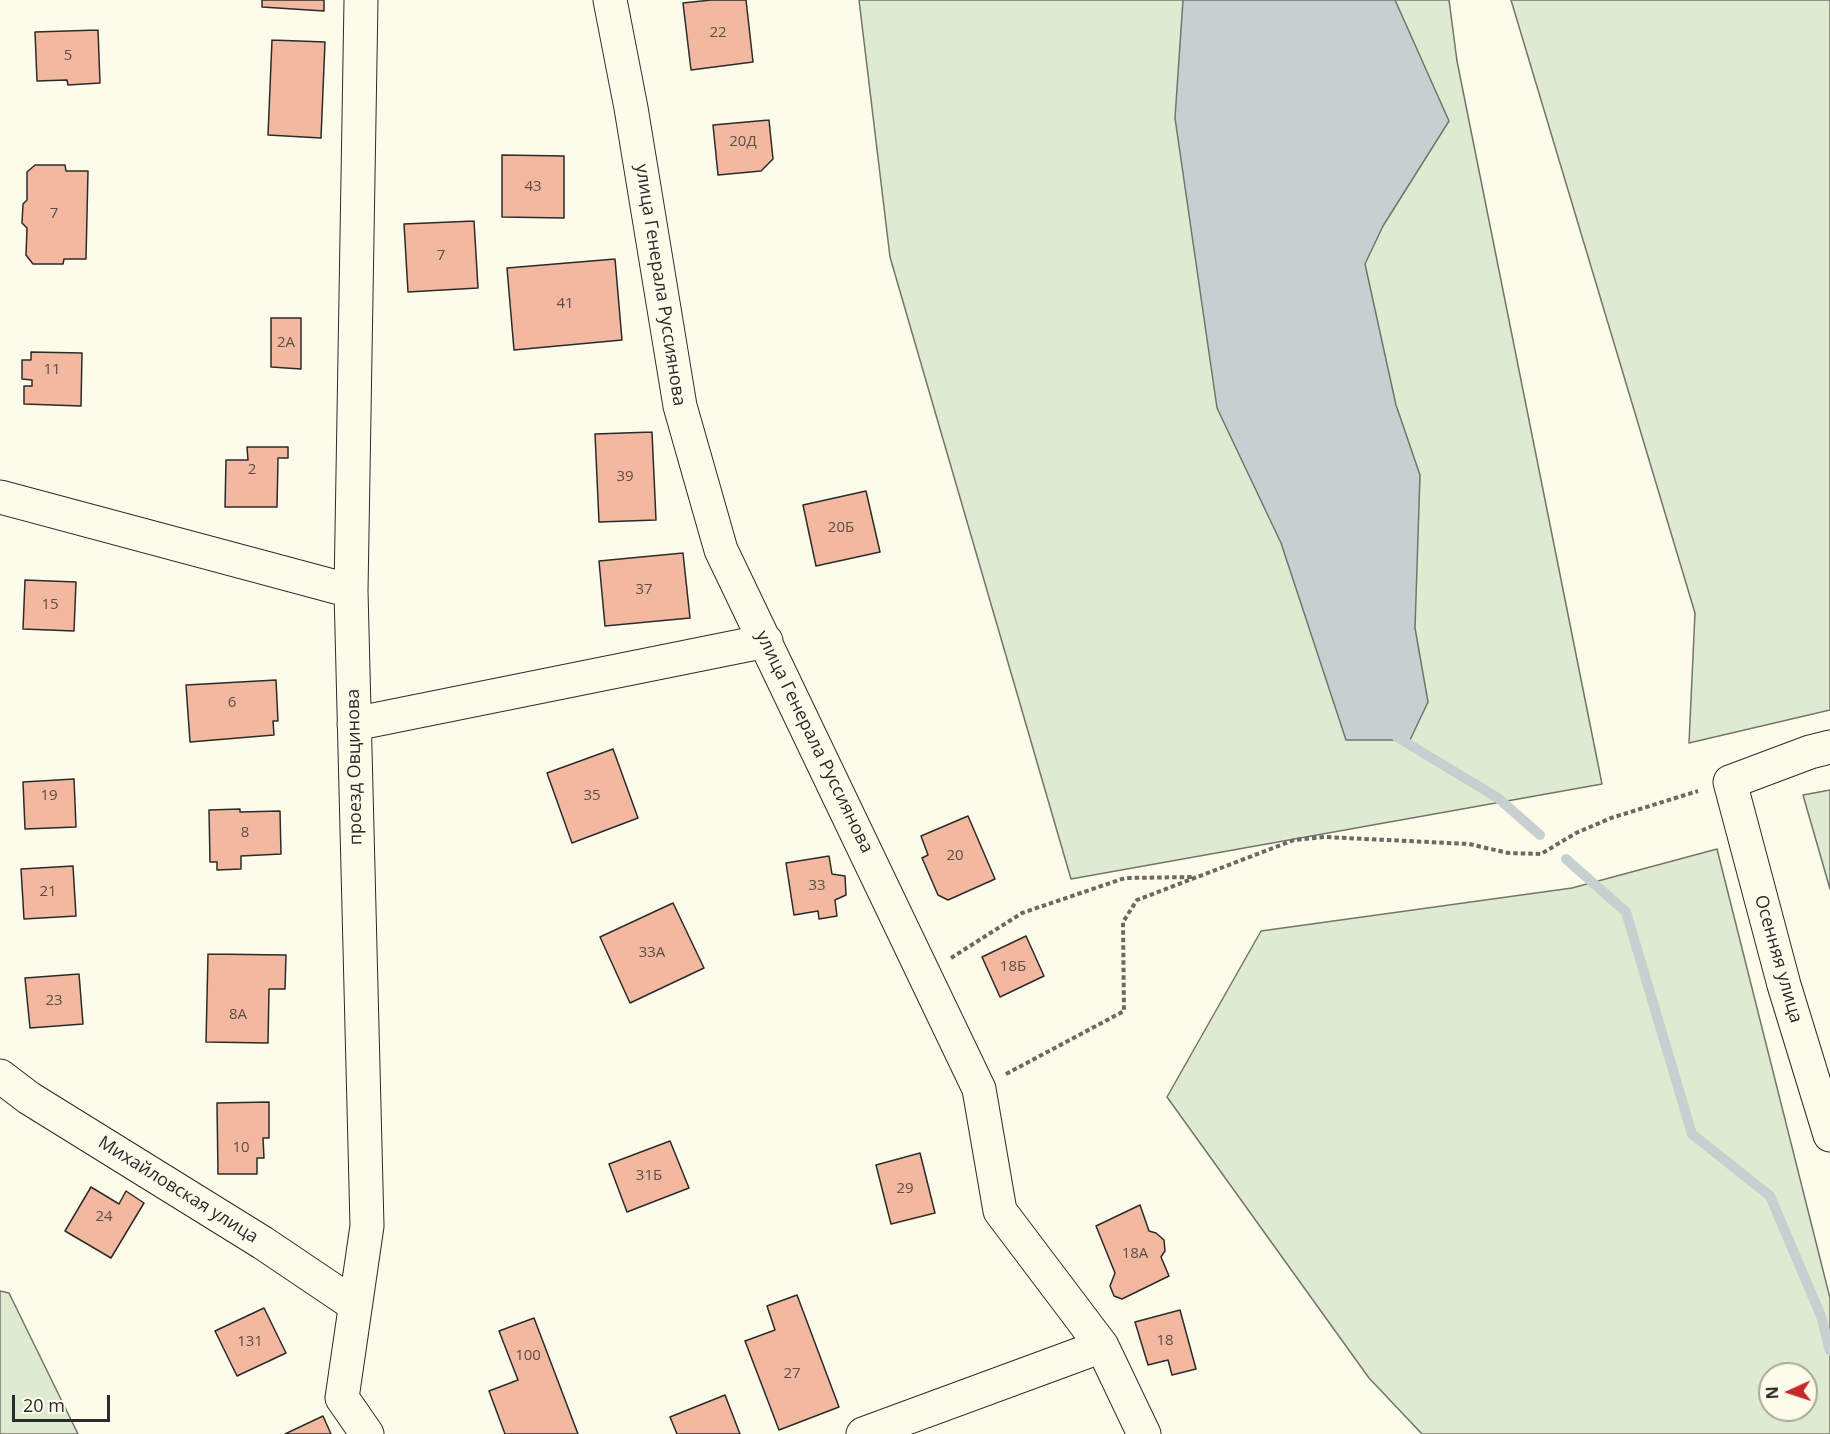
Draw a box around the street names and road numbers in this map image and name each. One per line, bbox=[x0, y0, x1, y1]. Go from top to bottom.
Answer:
street label: улица Генерала Руссиянова bbox=[630, 162, 690, 408]
street label: улица Генерала Руссиянова bbox=[751, 627, 877, 857]
street label: проезд Овцинова bbox=[343, 689, 367, 845]
street label: Осенняя улица bbox=[1749, 893, 1807, 1025]
street label: Михайловская улица bbox=[94, 1132, 262, 1248]

